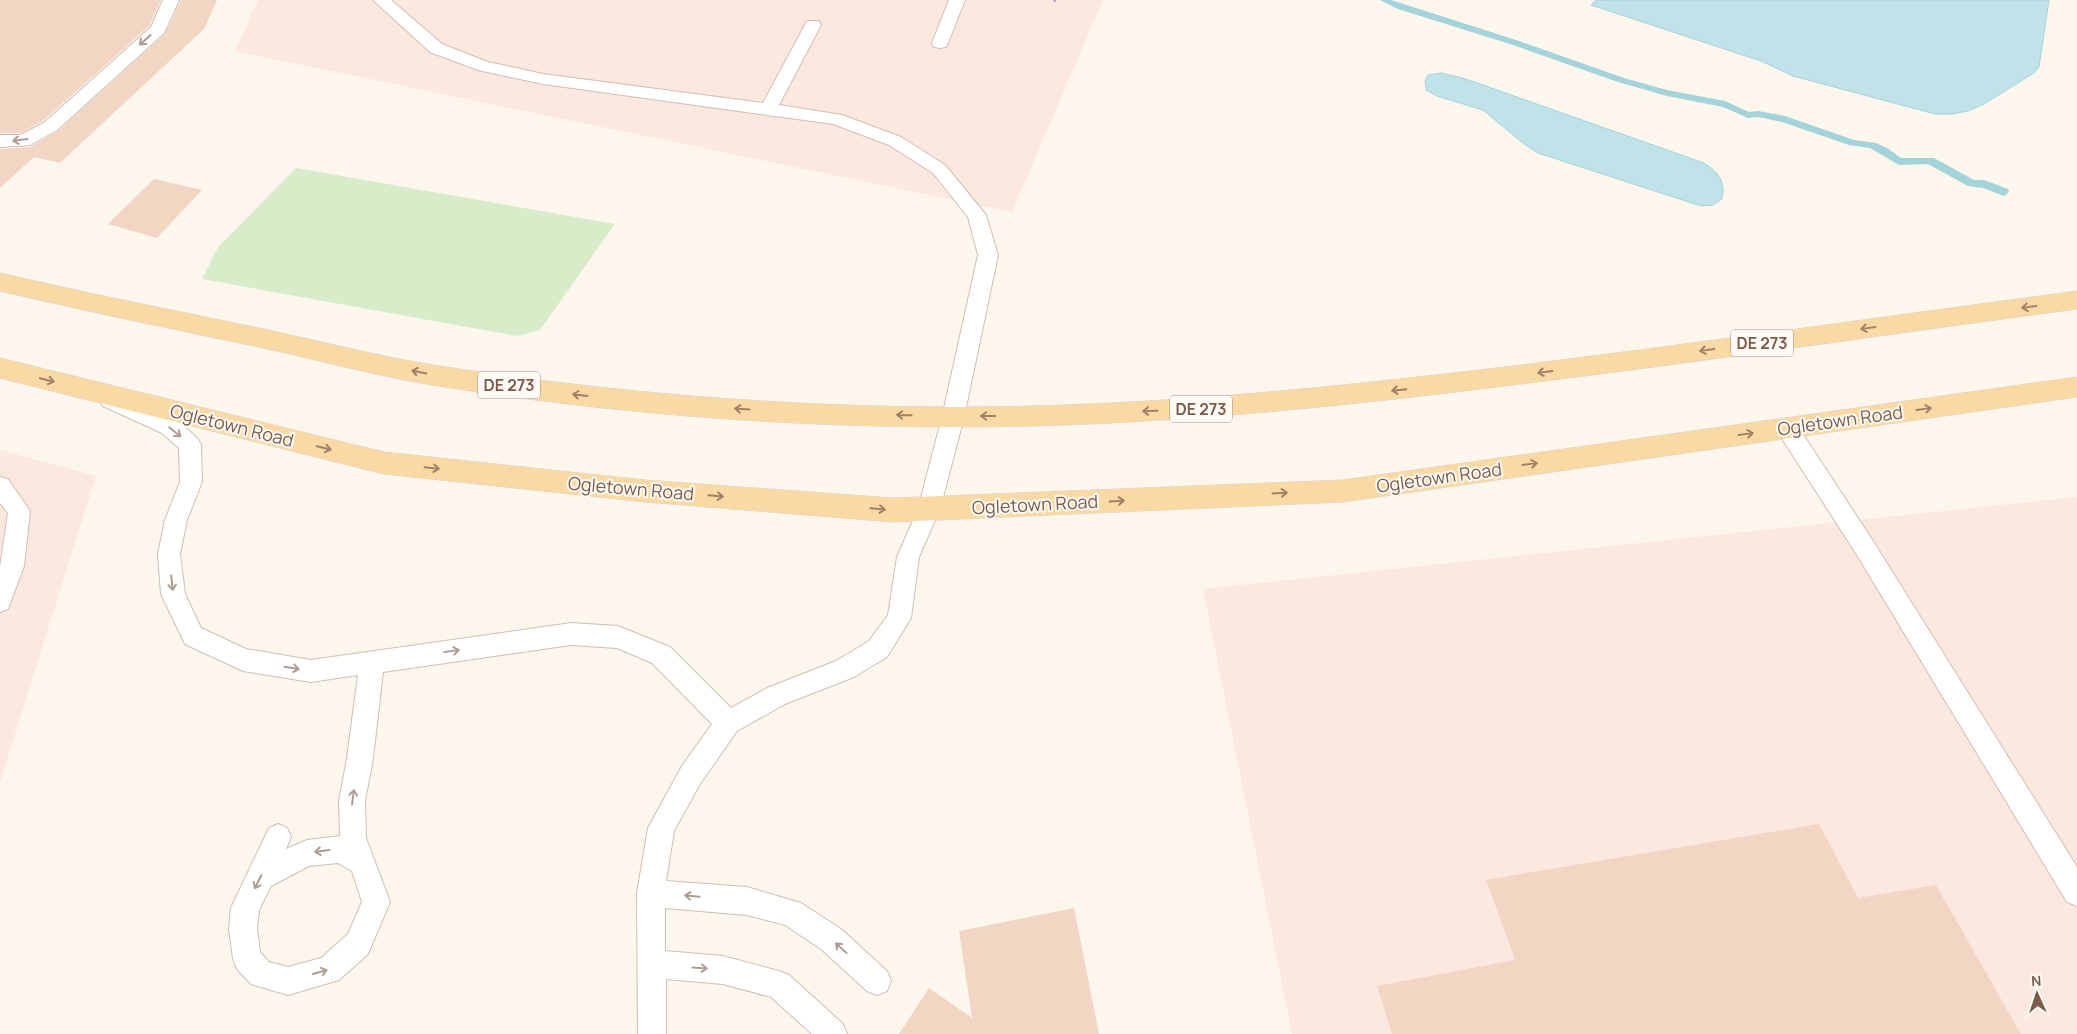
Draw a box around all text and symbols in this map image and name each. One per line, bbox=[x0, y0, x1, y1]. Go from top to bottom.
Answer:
one-way arrow bbox=[139, 34, 152, 46]
one-way arrow bbox=[12, 135, 28, 145]
one-way arrow bbox=[2021, 302, 2037, 312]
one-way arrow bbox=[1860, 324, 1876, 334]
road number: DE 273 bbox=[1731, 329, 1793, 356]
one-way arrow bbox=[1699, 345, 1715, 355]
one-way arrow bbox=[411, 367, 427, 376]
one-way arrow bbox=[1538, 367, 1554, 377]
road number: DE 273 bbox=[478, 372, 540, 398]
one-way arrow bbox=[39, 376, 55, 385]
one-way arrow bbox=[1392, 385, 1408, 395]
one-way arrow bbox=[572, 390, 588, 400]
road number: DE 273 bbox=[1170, 396, 1232, 422]
street label: Ogletown Road bbox=[168, 398, 296, 452]
street label: Ogletown Road bbox=[1776, 399, 1904, 441]
one-way arrow bbox=[1916, 403, 1932, 413]
one-way arrow bbox=[734, 404, 750, 413]
one-way arrow bbox=[1143, 407, 1159, 416]
one-way arrow bbox=[896, 411, 912, 420]
one-way arrow bbox=[980, 411, 996, 421]
one-way arrow bbox=[168, 426, 181, 437]
one-way arrow bbox=[1737, 429, 1753, 439]
one-way arrow bbox=[316, 444, 332, 453]
street label: Ogletown Road bbox=[1375, 456, 1503, 498]
one-way arrow bbox=[1522, 459, 1538, 469]
one-way arrow bbox=[424, 463, 440, 473]
street label: Ogletown Road bbox=[567, 471, 695, 505]
street label: Ogletown Road bbox=[971, 489, 1099, 519]
one-way arrow bbox=[1271, 489, 1287, 498]
one-way arrow bbox=[708, 492, 724, 501]
one-way arrow bbox=[1109, 496, 1125, 505]
one-way arrow bbox=[870, 504, 886, 514]
one-way arrow bbox=[167, 575, 177, 591]
one-way arrow bbox=[444, 646, 460, 656]
one-way arrow bbox=[283, 663, 299, 673]
one-way arrow bbox=[348, 790, 358, 806]
one-way arrow bbox=[314, 846, 330, 856]
one-way arrow bbox=[253, 874, 262, 889]
one-way arrow bbox=[684, 892, 700, 901]
one-way arrow bbox=[835, 942, 848, 954]
one-way arrow bbox=[691, 963, 707, 972]
one-way arrow bbox=[312, 966, 328, 976]
north arrow bbox=[2012, 969, 2062, 1019]
text: N bbox=[2031, 971, 2042, 990]

